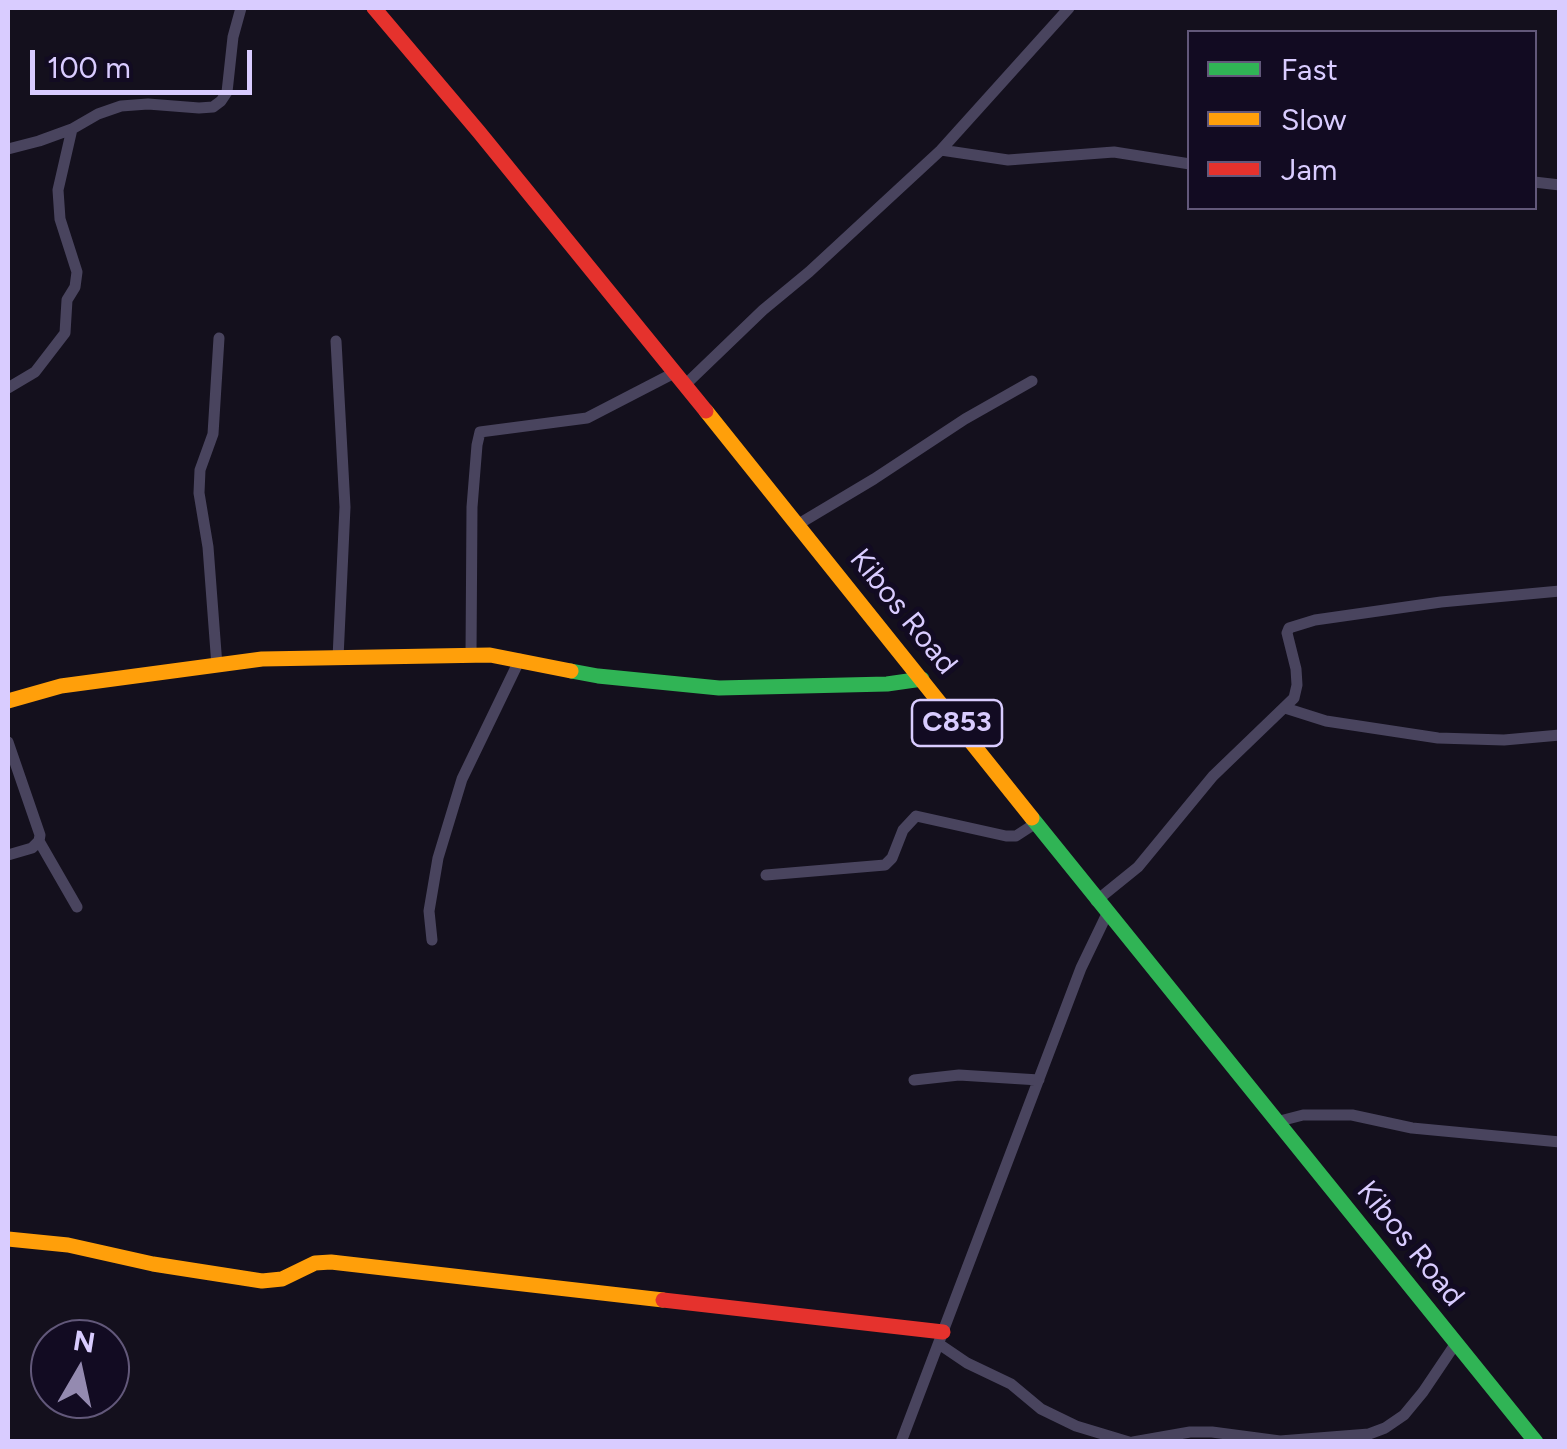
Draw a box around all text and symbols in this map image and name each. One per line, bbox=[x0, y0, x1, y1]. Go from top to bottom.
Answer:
scale bar bbox=[35, 30, 258, 92]
legend bbox=[1187, 30, 1537, 210]
text: 100 m bbox=[47, 49, 131, 86]
text: Fast bbox=[1281, 51, 1338, 88]
text: Slow bbox=[1281, 101, 1347, 138]
text: Jam bbox=[1281, 151, 1337, 188]
street label: Kibos Road bbox=[842, 542, 964, 682]
road number: C853 bbox=[912, 700, 1002, 746]
street label: Kibos Road bbox=[1349, 1174, 1471, 1314]
north arrow bbox=[30, 1319, 130, 1419]
text: N bbox=[71, 1323, 98, 1360]

